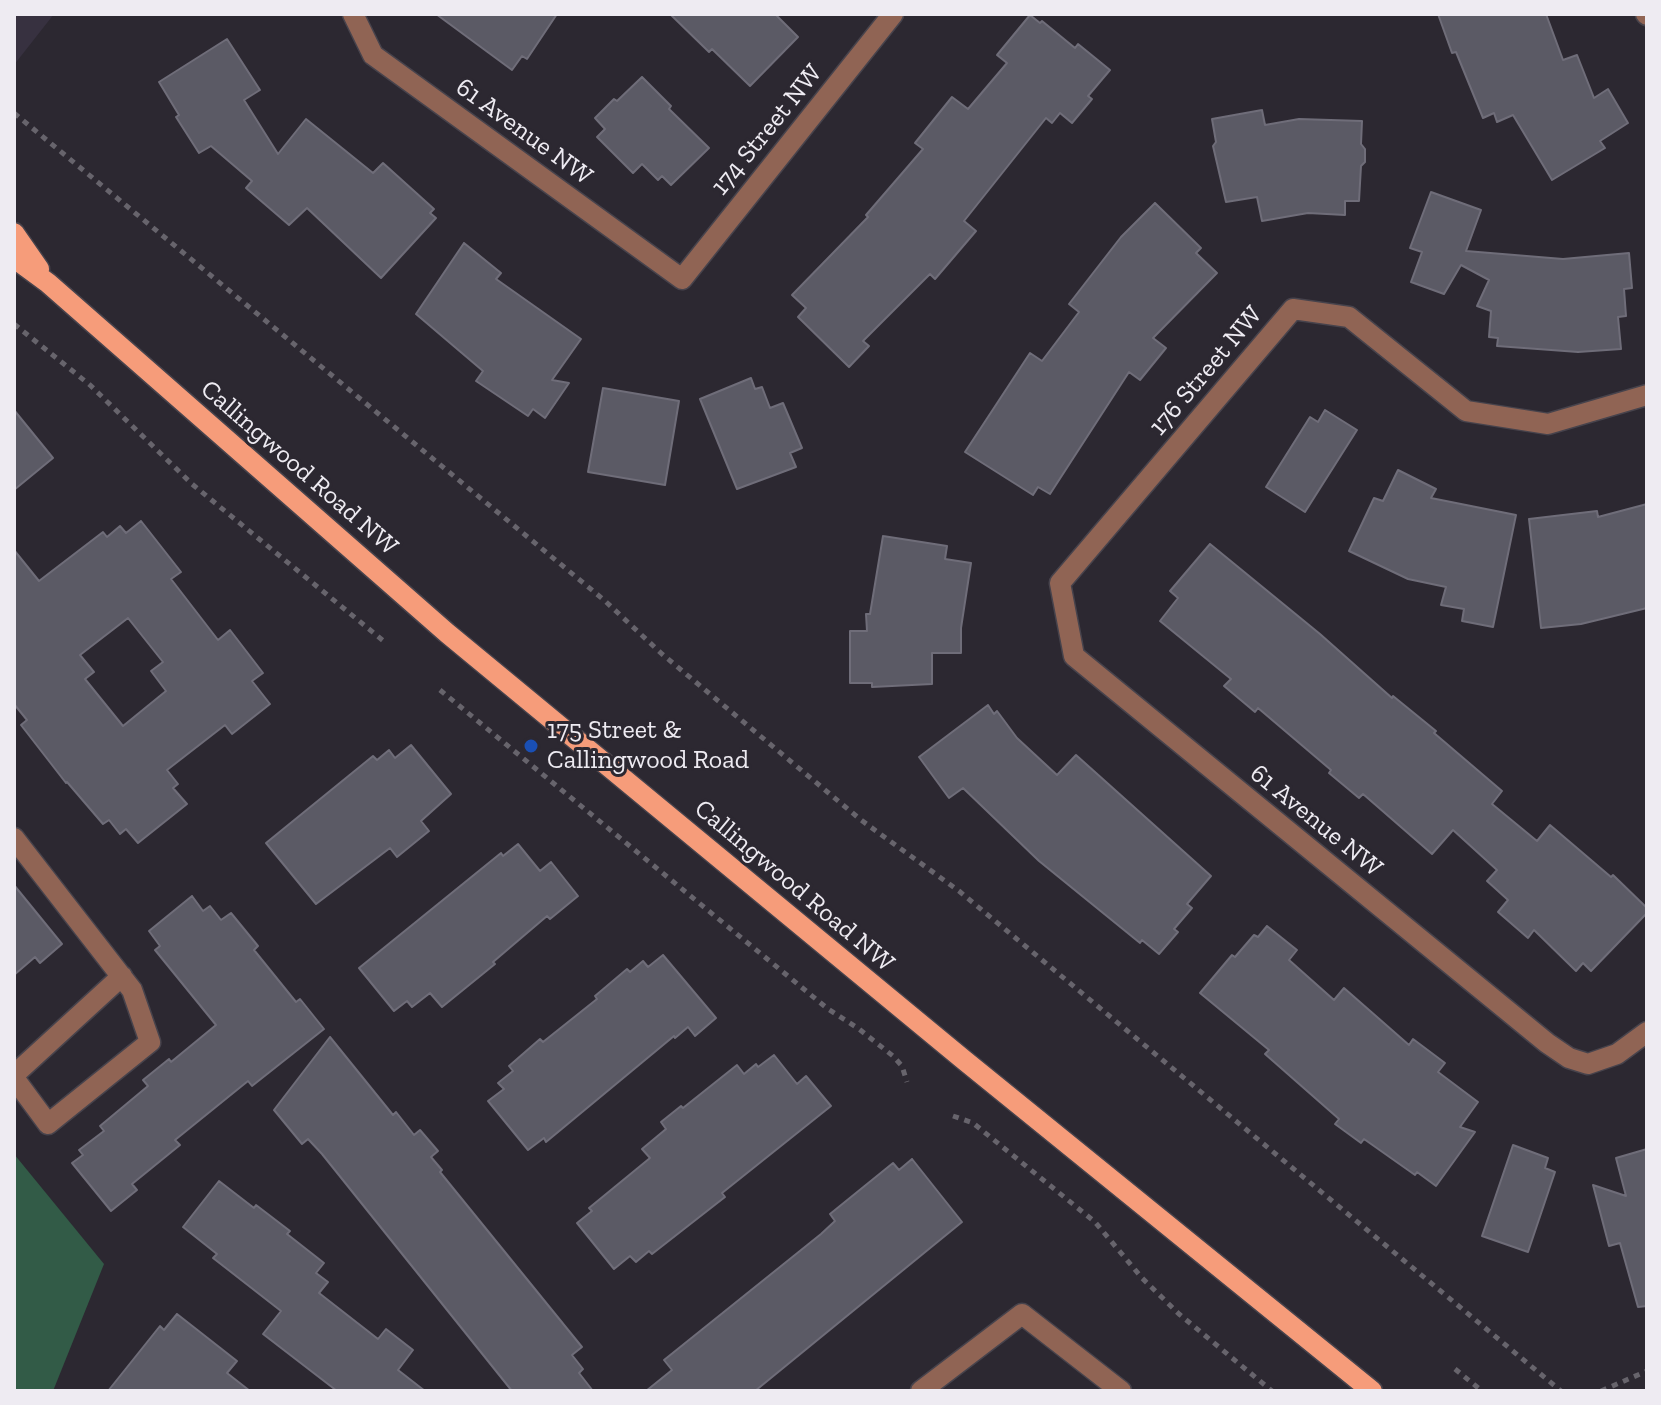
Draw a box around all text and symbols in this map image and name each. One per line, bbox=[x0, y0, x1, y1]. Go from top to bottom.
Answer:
street label: 174 Street NW bbox=[705, 58, 829, 202]
street label: 61 Avenue NW bbox=[450, 72, 598, 192]
street label: 176 Street NW bbox=[1143, 300, 1269, 442]
street label: Callingwood Road NW bbox=[194, 374, 404, 562]
place label: 175 Street & Callingwood Road bbox=[547, 715, 749, 776]
marker: 175 Street & Callingwood Road bbox=[522, 737, 540, 755]
street label: 61 Avenue NW bbox=[1243, 758, 1389, 884]
street label: Callingwood Road NW bbox=[688, 793, 900, 979]

